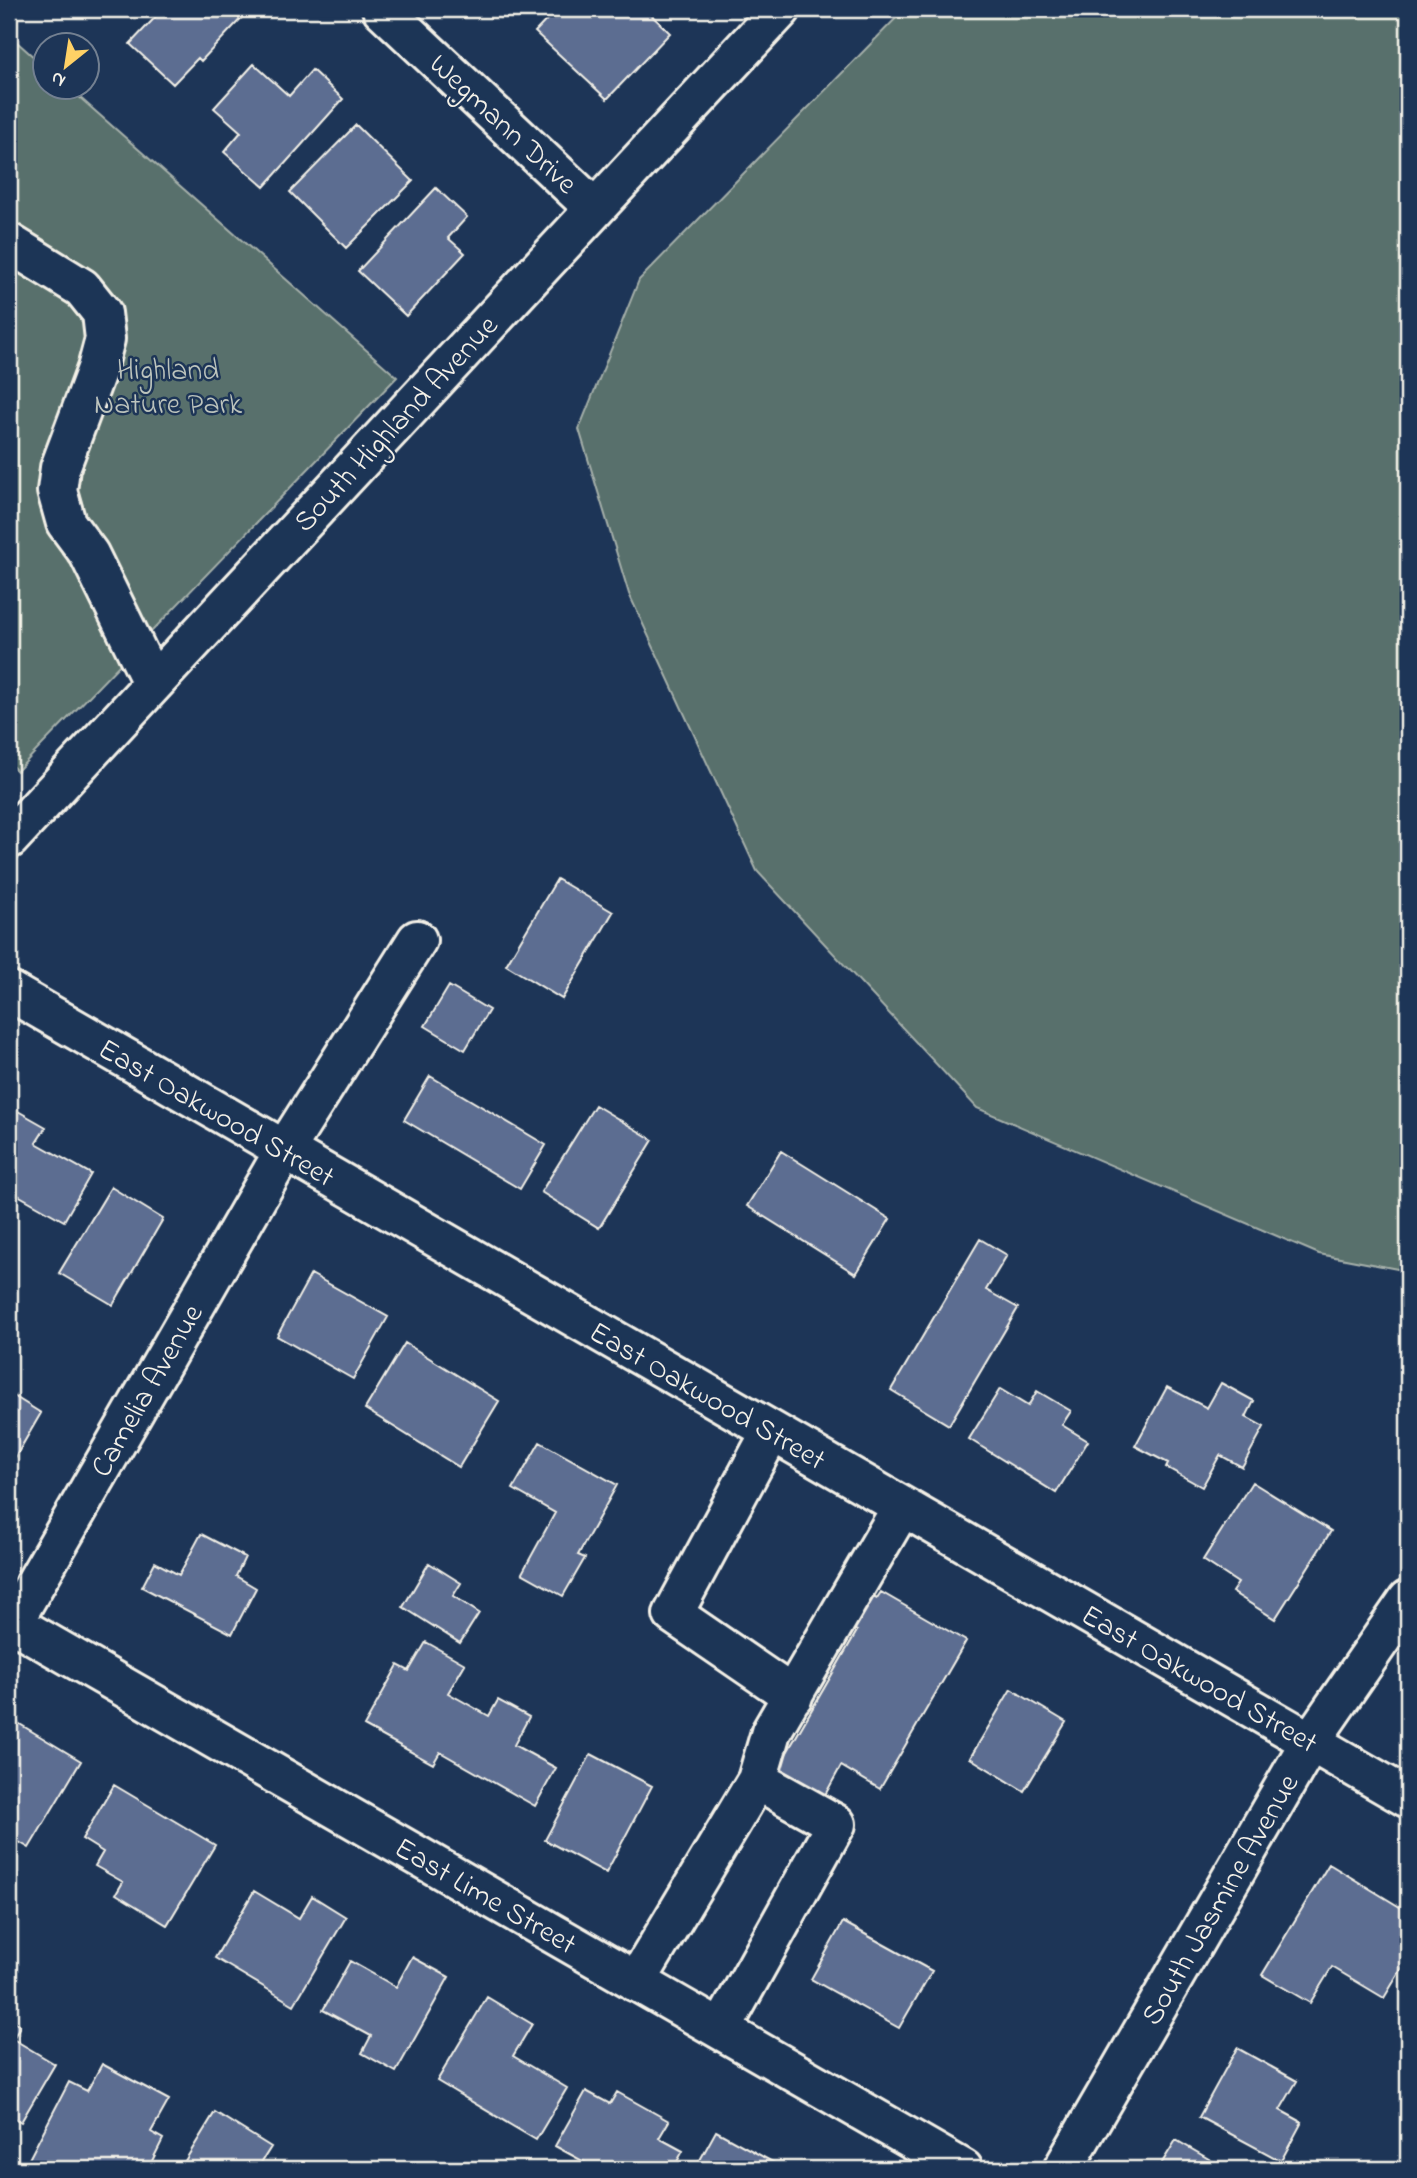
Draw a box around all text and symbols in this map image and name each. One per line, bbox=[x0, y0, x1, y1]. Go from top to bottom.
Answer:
north arrow bbox=[32, 32, 102, 102]
street label: Wegmann Drive bbox=[418, 45, 587, 206]
text: N bbox=[46, 64, 71, 93]
street label: South Highland Avenue bbox=[285, 306, 510, 544]
park label: Highland Nature Park bbox=[94, 350, 243, 428]
street label: East Oakwood Street bbox=[89, 1029, 342, 1200]
street label: Camelia Avenue bbox=[81, 1296, 216, 1486]
street label: East Oakwood Street bbox=[580, 1312, 833, 1483]
street label: East Oakwood Street bbox=[1072, 1595, 1325, 1766]
street label: South Jasmine Avenue bbox=[1132, 1766, 1312, 2034]
street label: East Lime Street bbox=[385, 1828, 584, 1968]

